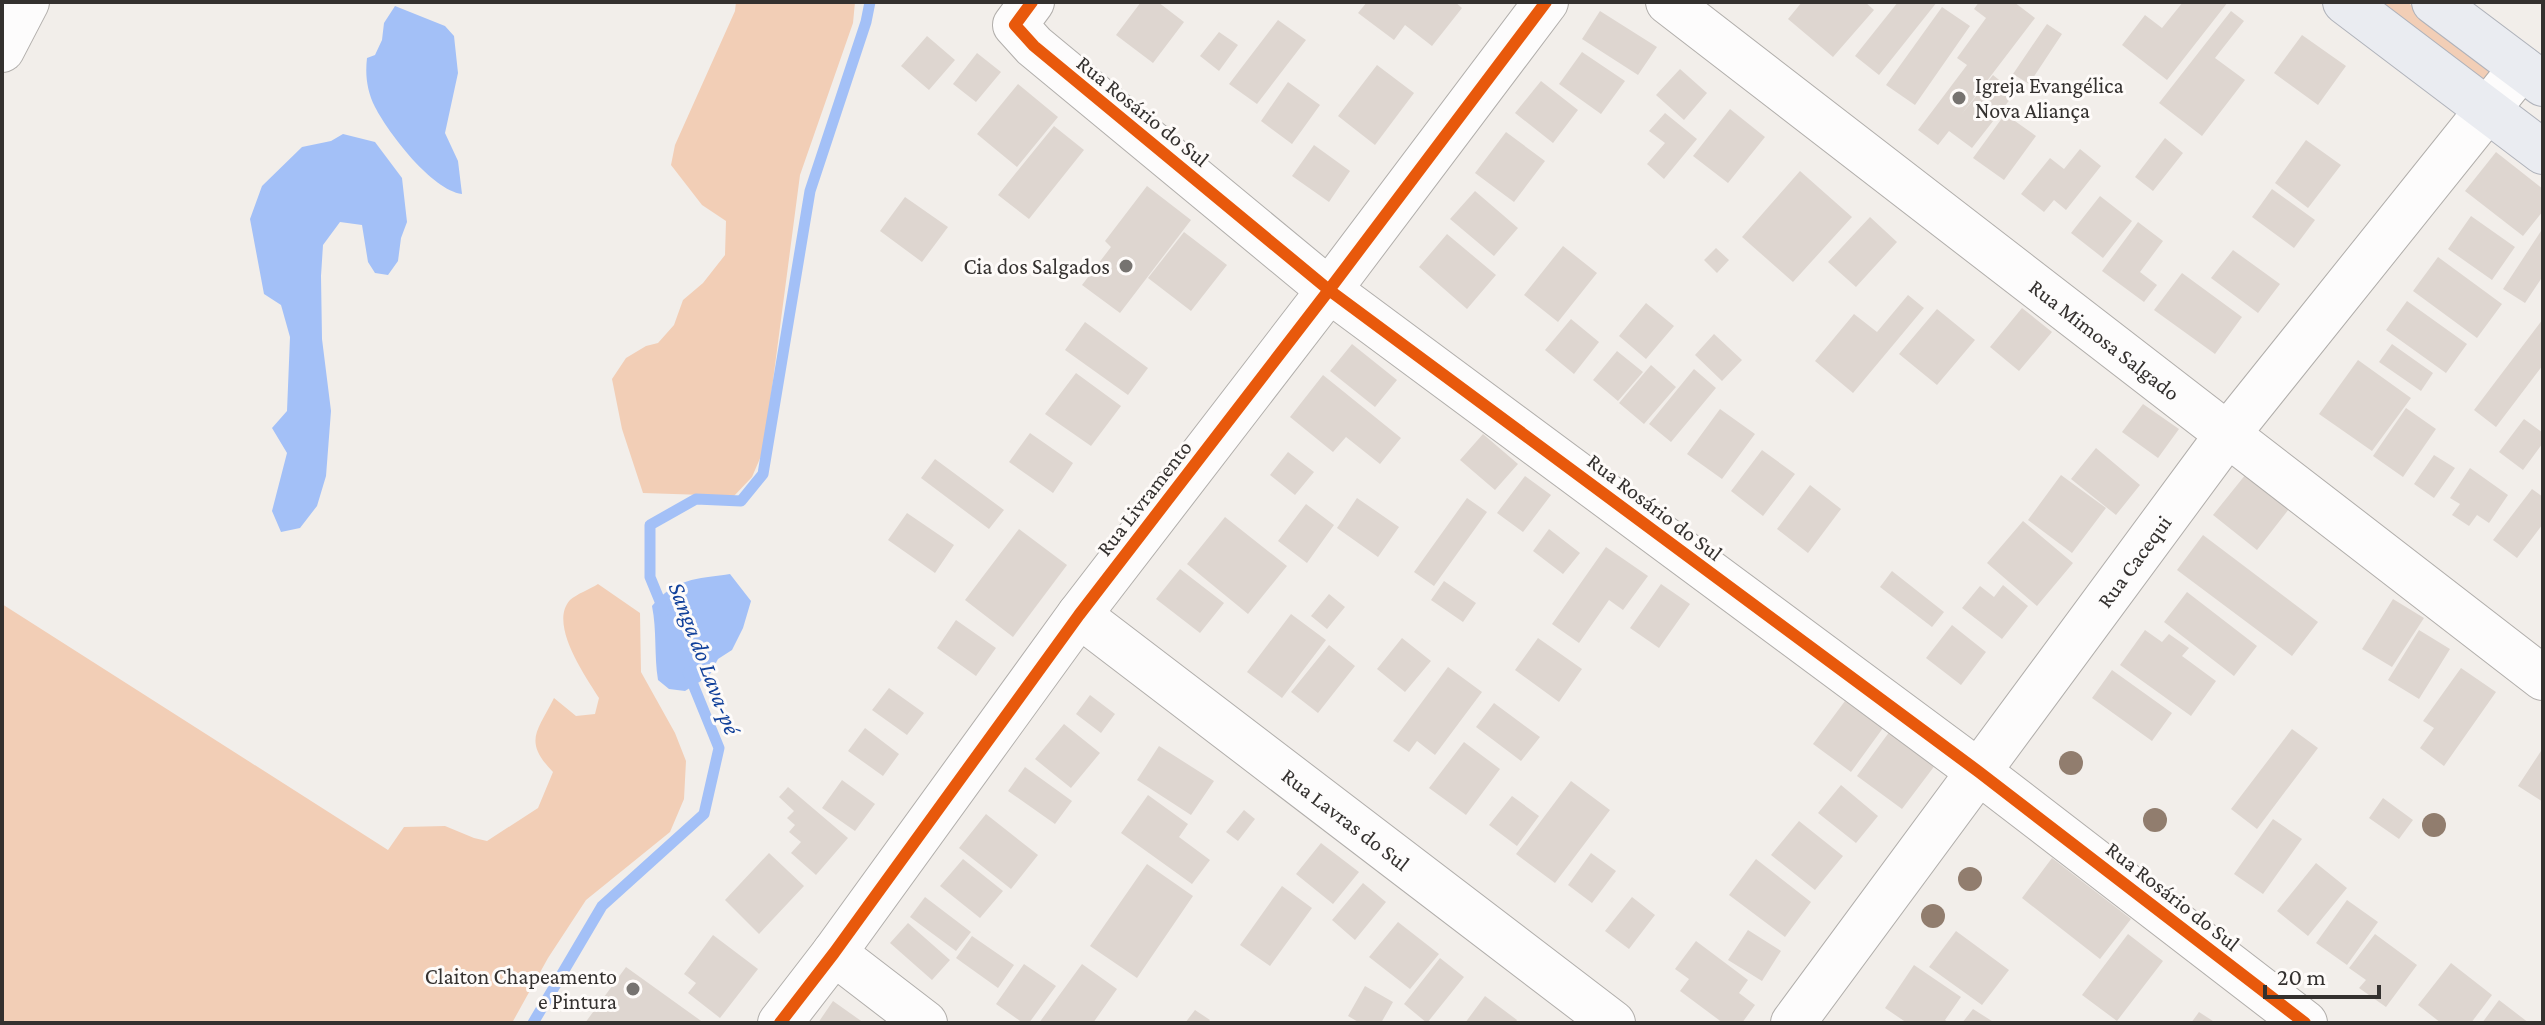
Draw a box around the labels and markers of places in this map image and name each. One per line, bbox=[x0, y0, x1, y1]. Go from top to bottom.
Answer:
place label: Igreja Evangélica Nova Aliança bbox=[1975, 73, 2124, 123]
marker: Igreja Evangélica Nova Aliança bbox=[1950, 89, 1968, 107]
place label: Cia dos Salgados bbox=[964, 254, 1110, 279]
marker: Cia dos Salgados bbox=[1117, 257, 1135, 275]
place label: Claiton Chapeamento e Pintura bbox=[425, 964, 617, 1014]
marker: Claiton Chapeamento e Pintura bbox=[624, 980, 642, 998]

